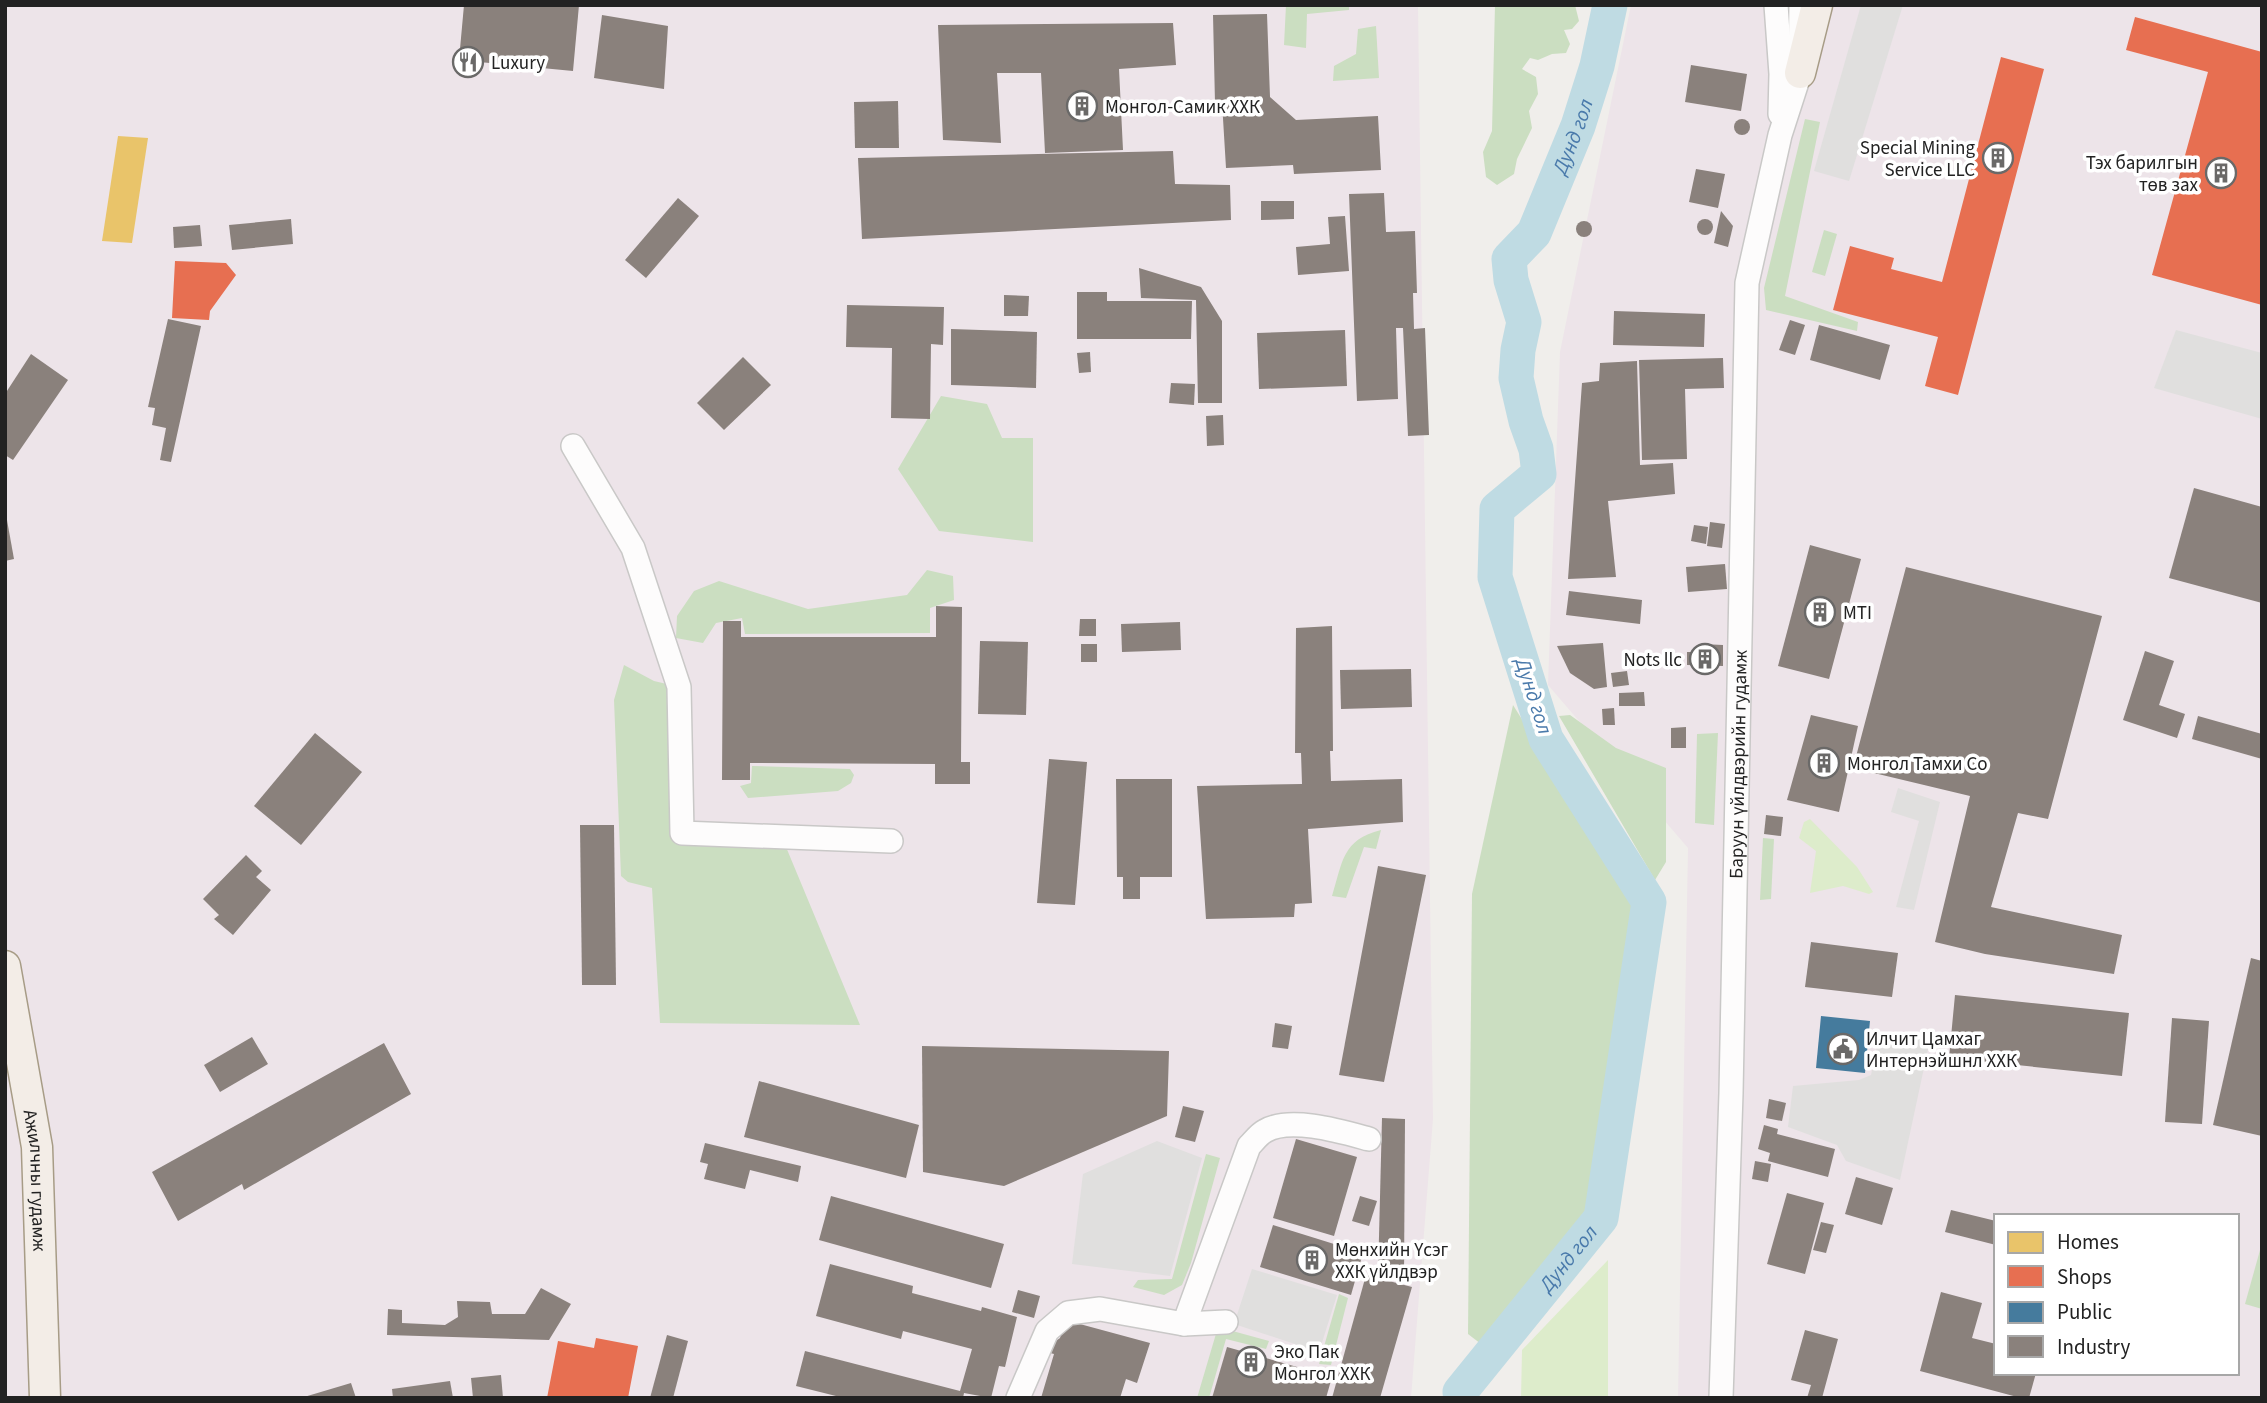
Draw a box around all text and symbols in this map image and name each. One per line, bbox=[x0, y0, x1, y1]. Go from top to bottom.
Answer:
restaurant icon: Luxury bbox=[451, 45, 485, 79]
place label: Luxury bbox=[491, 50, 545, 77]
building icon: Монгол-Самик ХХК bbox=[1065, 89, 1099, 123]
place label: Монгол-Самик ХХК bbox=[1105, 94, 1260, 121]
water label: Дунд гол bbox=[1544, 95, 1601, 181]
place label: Special Mining Service LLC bbox=[1860, 135, 1975, 184]
building icon: Special Mining Service LLC bbox=[1981, 141, 2015, 175]
place label: Тэх барилгын төв зах bbox=[2086, 150, 2199, 199]
building icon: Тэх барилгын төв зах bbox=[2204, 156, 2238, 190]
building icon: MTI bbox=[1803, 595, 1837, 629]
place label: MTI bbox=[1843, 600, 1872, 627]
building icon: Nots llc bbox=[1688, 642, 1722, 676]
place label: Nots llc bbox=[1623, 647, 1682, 674]
street label: Баруун үйлдвэрийн гудамж bbox=[1723, 649, 1755, 879]
water label: Дунд гол bbox=[1507, 652, 1560, 738]
building icon: Монгол Тамхи Со bbox=[1807, 746, 1841, 780]
place label: Монгол Тамхи Со bbox=[1847, 751, 1988, 778]
place label: Илчит Цамхаг Интернэйшнл ХХК bbox=[1866, 1026, 2017, 1075]
public building icon: Илчит Цамхаг Интернэйшнл ХХК bbox=[1826, 1032, 1860, 1066]
street label: Ажилчны гудамж bbox=[16, 1107, 52, 1252]
legend bbox=[1994, 1214, 2239, 1375]
water label: Дунд гол bbox=[1531, 1218, 1605, 1300]
text: Homes bbox=[2057, 1227, 2119, 1257]
place label: Мөнхийн Үсэг ХХК үйлдвэр bbox=[1335, 1237, 1449, 1286]
building icon: Мөнхийн Үсэг ХХК үйлдвэр bbox=[1295, 1243, 1329, 1277]
text: Shops bbox=[2057, 1262, 2112, 1292]
text: Public bbox=[2057, 1297, 2112, 1327]
text: Industry bbox=[2057, 1332, 2130, 1362]
place label: Эко Пак Монгол ХХК bbox=[1274, 1339, 1370, 1388]
building icon: Эко Пак Монгол ХХК bbox=[1234, 1345, 1268, 1379]

